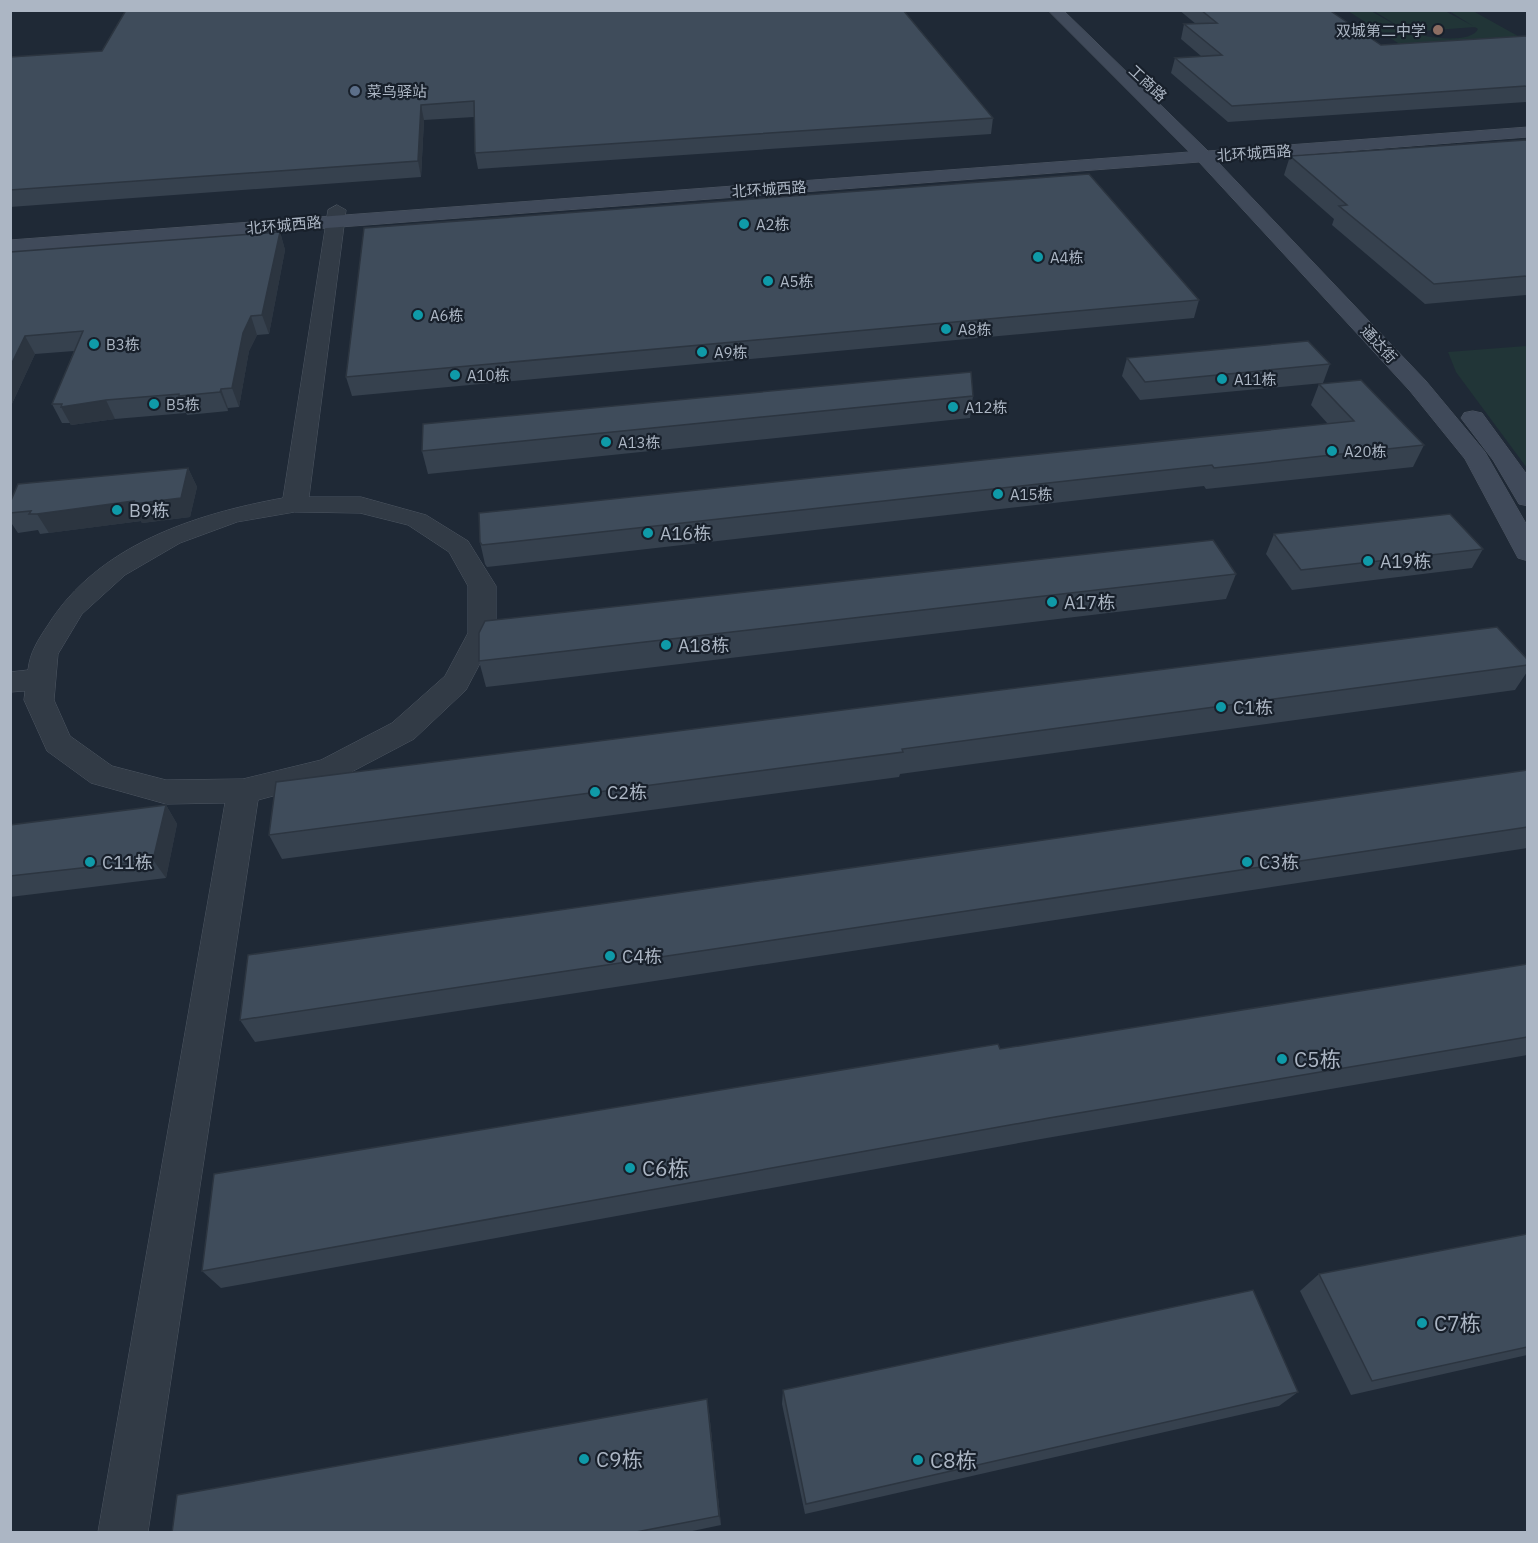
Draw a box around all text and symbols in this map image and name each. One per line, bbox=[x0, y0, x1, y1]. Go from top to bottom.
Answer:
place label: 双城第二中学 bbox=[1336, 21, 1426, 40]
marker: 双城第二中学 bbox=[1431, 23, 1445, 37]
street label: 工商路 bbox=[1125, 61, 1171, 105]
place label: 菜鸟驿站 bbox=[367, 82, 427, 101]
marker: 菜鸟驿站 bbox=[348, 84, 362, 98]
street label: 北环城西路 bbox=[1216, 141, 1292, 165]
street label: 北环城西路 bbox=[731, 177, 807, 201]
street label: 北环城西路 bbox=[246, 212, 322, 238]
place label: A2栋 bbox=[756, 215, 790, 234]
marker: A2栋 bbox=[737, 217, 751, 231]
place label: A4栋 bbox=[1050, 248, 1084, 267]
marker: A4栋 bbox=[1031, 250, 1045, 264]
place label: A5栋 bbox=[780, 272, 814, 291]
marker: A5栋 bbox=[761, 274, 775, 288]
place label: A6栋 bbox=[430, 306, 464, 325]
marker: A6栋 bbox=[411, 308, 425, 322]
place label: A8栋 bbox=[958, 320, 992, 339]
street label: 通达街 bbox=[1357, 321, 1401, 367]
marker: A8栋 bbox=[939, 322, 953, 336]
place label: B3栋 bbox=[106, 335, 140, 354]
marker: B3栋 bbox=[87, 337, 101, 351]
place label: A9栋 bbox=[714, 343, 748, 362]
marker: A9栋 bbox=[695, 345, 709, 359]
place label: A10栋 bbox=[467, 366, 510, 385]
marker: A10栋 bbox=[448, 368, 462, 382]
place label: A11栋 bbox=[1234, 370, 1277, 389]
marker: A11栋 bbox=[1215, 372, 1229, 386]
place label: B5栋 bbox=[166, 395, 200, 414]
marker: B5栋 bbox=[147, 397, 161, 411]
place label: A12栋 bbox=[965, 398, 1008, 417]
marker: A12栋 bbox=[946, 400, 960, 414]
place label: A13栋 bbox=[618, 433, 661, 452]
marker: A13栋 bbox=[599, 435, 613, 449]
place label: A20栋 bbox=[1344, 442, 1387, 461]
marker: A20栋 bbox=[1325, 444, 1339, 458]
place label: A15栋 bbox=[1010, 485, 1053, 504]
marker: A15栋 bbox=[991, 487, 1005, 501]
place label: B9栋 bbox=[129, 499, 170, 522]
marker: B9栋 bbox=[110, 503, 124, 517]
place label: A16栋 bbox=[660, 522, 711, 545]
marker: A16栋 bbox=[641, 526, 655, 540]
place label: A19栋 bbox=[1380, 550, 1431, 573]
marker: A19栋 bbox=[1361, 554, 1375, 568]
place label: A17栋 bbox=[1064, 591, 1115, 614]
marker: A17栋 bbox=[1045, 595, 1059, 609]
place label: A18栋 bbox=[678, 634, 729, 657]
marker: A18栋 bbox=[659, 638, 673, 652]
place label: C1栋 bbox=[1233, 696, 1273, 719]
marker: C1栋 bbox=[1214, 700, 1228, 714]
place label: C2栋 bbox=[607, 781, 647, 804]
marker: C2栋 bbox=[588, 785, 602, 799]
place label: C11栋 bbox=[102, 851, 153, 874]
place label: C3栋 bbox=[1259, 851, 1299, 874]
marker: C11栋 bbox=[83, 855, 97, 869]
marker: C3栋 bbox=[1240, 855, 1254, 869]
place label: C4栋 bbox=[622, 945, 662, 968]
marker: C4栋 bbox=[603, 949, 617, 963]
place label: C5栋 bbox=[1294, 1045, 1341, 1073]
marker: C5栋 bbox=[1275, 1052, 1289, 1066]
place label: C6栋 bbox=[642, 1154, 689, 1182]
marker: C6栋 bbox=[623, 1161, 637, 1175]
place label: C7栋 bbox=[1434, 1309, 1481, 1337]
marker: C7栋 bbox=[1415, 1316, 1429, 1330]
place label: C9栋 bbox=[596, 1445, 643, 1473]
place label: C8栋 bbox=[930, 1446, 977, 1474]
marker: C9栋 bbox=[577, 1452, 591, 1466]
marker: C8栋 bbox=[911, 1453, 925, 1467]

